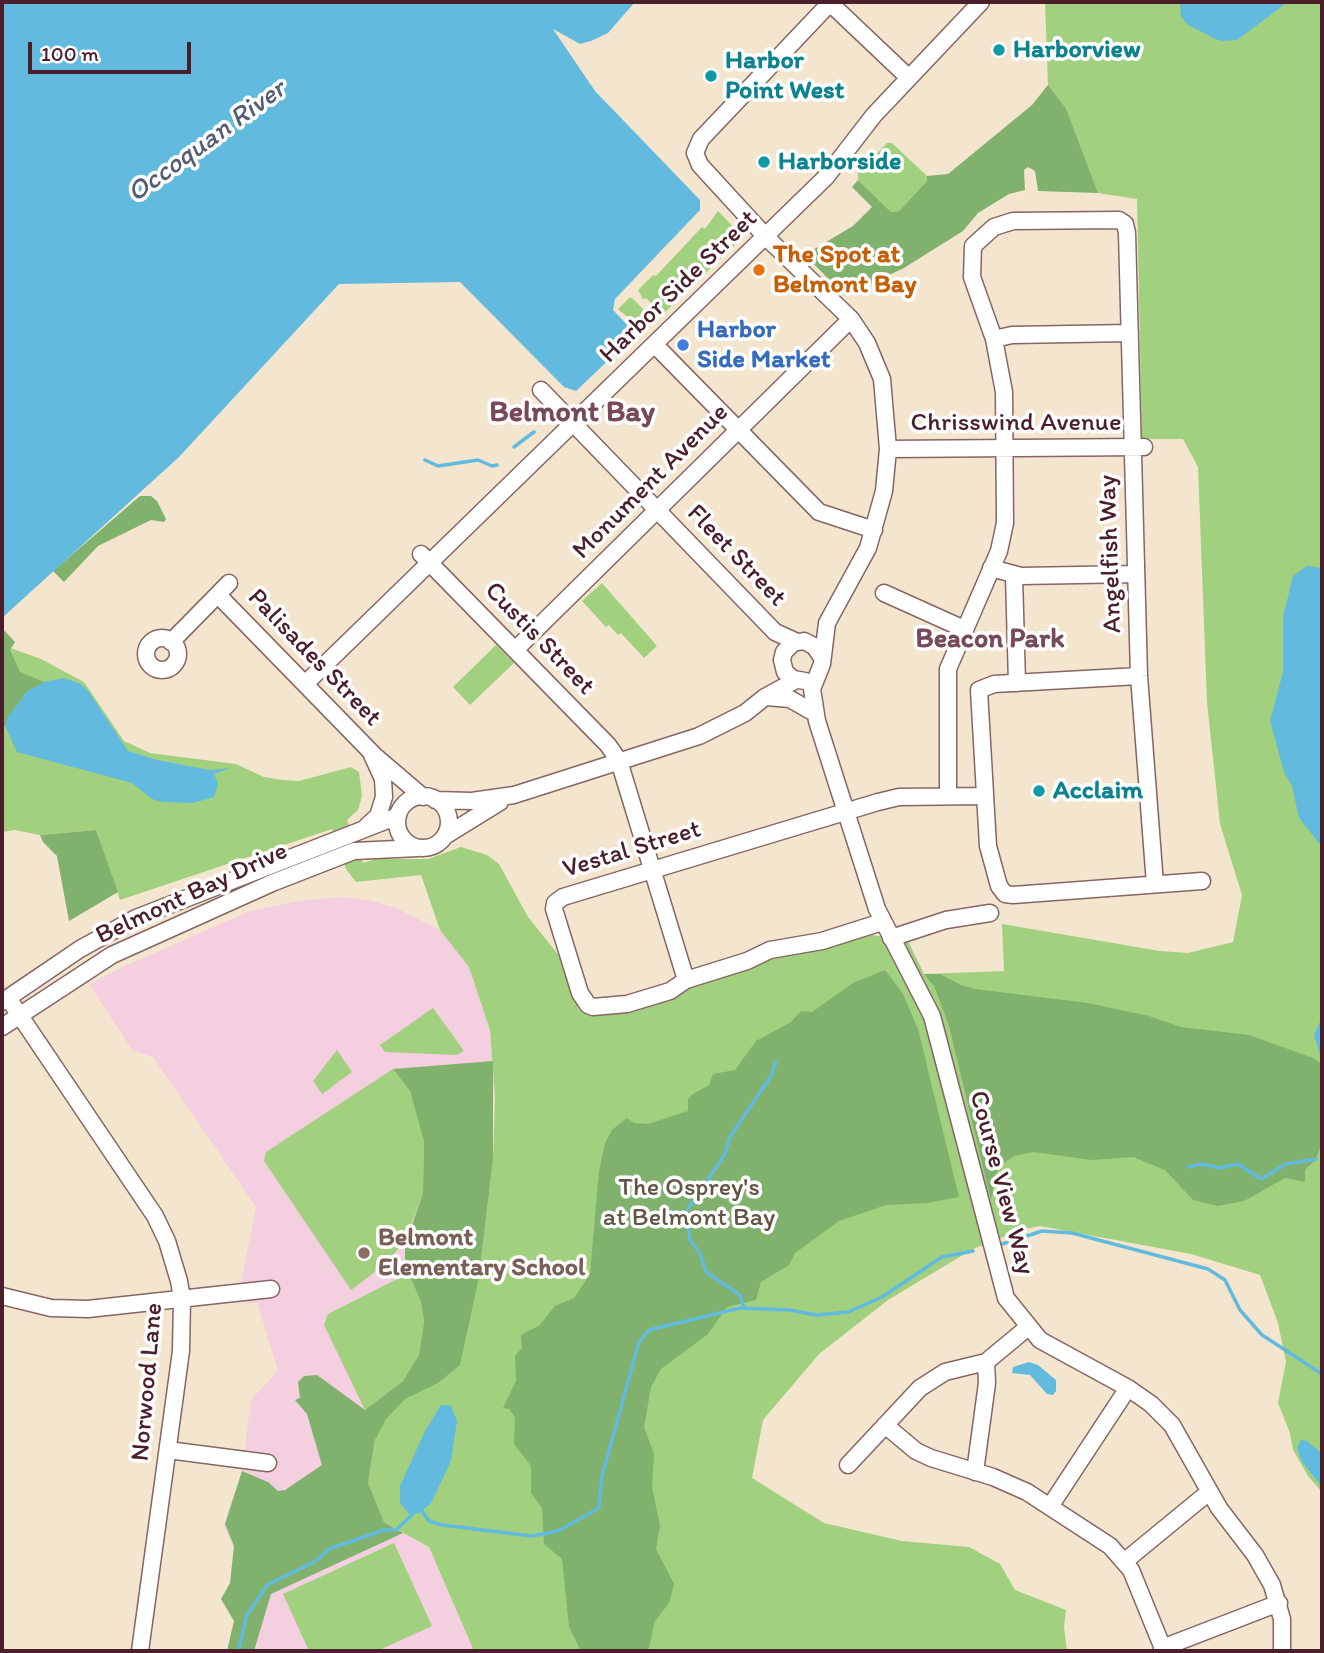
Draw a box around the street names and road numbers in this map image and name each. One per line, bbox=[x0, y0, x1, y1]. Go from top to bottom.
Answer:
street label: Harbor Side Street bbox=[594, 204, 764, 370]
street label: Monument Avenue bbox=[567, 398, 735, 566]
street label: Chrisswind Avenue bbox=[910, 407, 1122, 439]
street label: Angelfish Way bbox=[1093, 474, 1129, 634]
street label: Fleet Street bbox=[680, 498, 792, 614]
street label: Custis Street bbox=[477, 576, 601, 702]
street label: Palisades Street bbox=[240, 583, 388, 733]
street label: Vestal Street bbox=[559, 814, 705, 886]
street label: Belmont Bay Drive bbox=[91, 836, 293, 952]
street label: Course View Way bbox=[961, 1088, 1041, 1278]
street label: Norwood Lane bbox=[126, 1301, 170, 1463]

